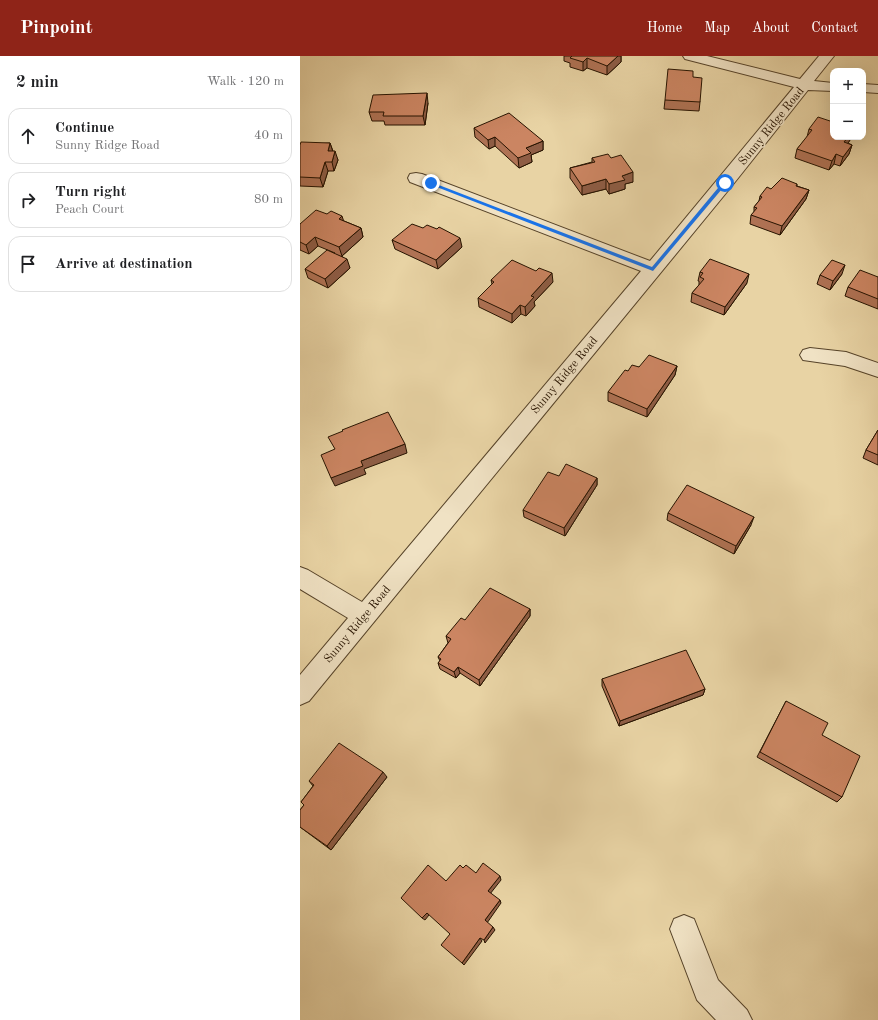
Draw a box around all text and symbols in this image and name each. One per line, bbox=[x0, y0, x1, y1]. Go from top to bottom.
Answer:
text: Pinpoint bbox=[20, 19, 93, 38]
text: Home bbox=[647, 21, 682, 35]
text: Map bbox=[704, 21, 730, 35]
text: About bbox=[752, 21, 789, 35]
text: Contact bbox=[811, 21, 858, 35]
map controls bbox=[830, 68, 866, 140]
button: + bbox=[830, 68, 866, 104]
text: 2 min bbox=[16, 74, 59, 91]
text: Walk · 120 m bbox=[207, 75, 284, 88]
street label: Sunny Ridge Road bbox=[737, 85, 807, 168]
button: − bbox=[830, 104, 866, 140]
text: Continue bbox=[55, 121, 114, 136]
icon: ahead bbox=[17, 125, 39, 147]
text: 40 m bbox=[254, 129, 283, 142]
text: Sunny Ridge Road bbox=[55, 139, 160, 152]
route end bbox=[422, 174, 440, 192]
route start bbox=[716, 174, 734, 192]
text: Turn right bbox=[55, 185, 126, 200]
icon: right bbox=[17, 189, 39, 211]
text: 80 m bbox=[254, 193, 283, 206]
text: Peach Court bbox=[55, 203, 124, 216]
icon: arrive bbox=[17, 253, 39, 275]
text: Arrive at destination bbox=[55, 257, 193, 272]
street label: Sunny Ridge Road bbox=[529, 335, 600, 417]
street label: Sunny Ridge Road bbox=[322, 584, 393, 666]

